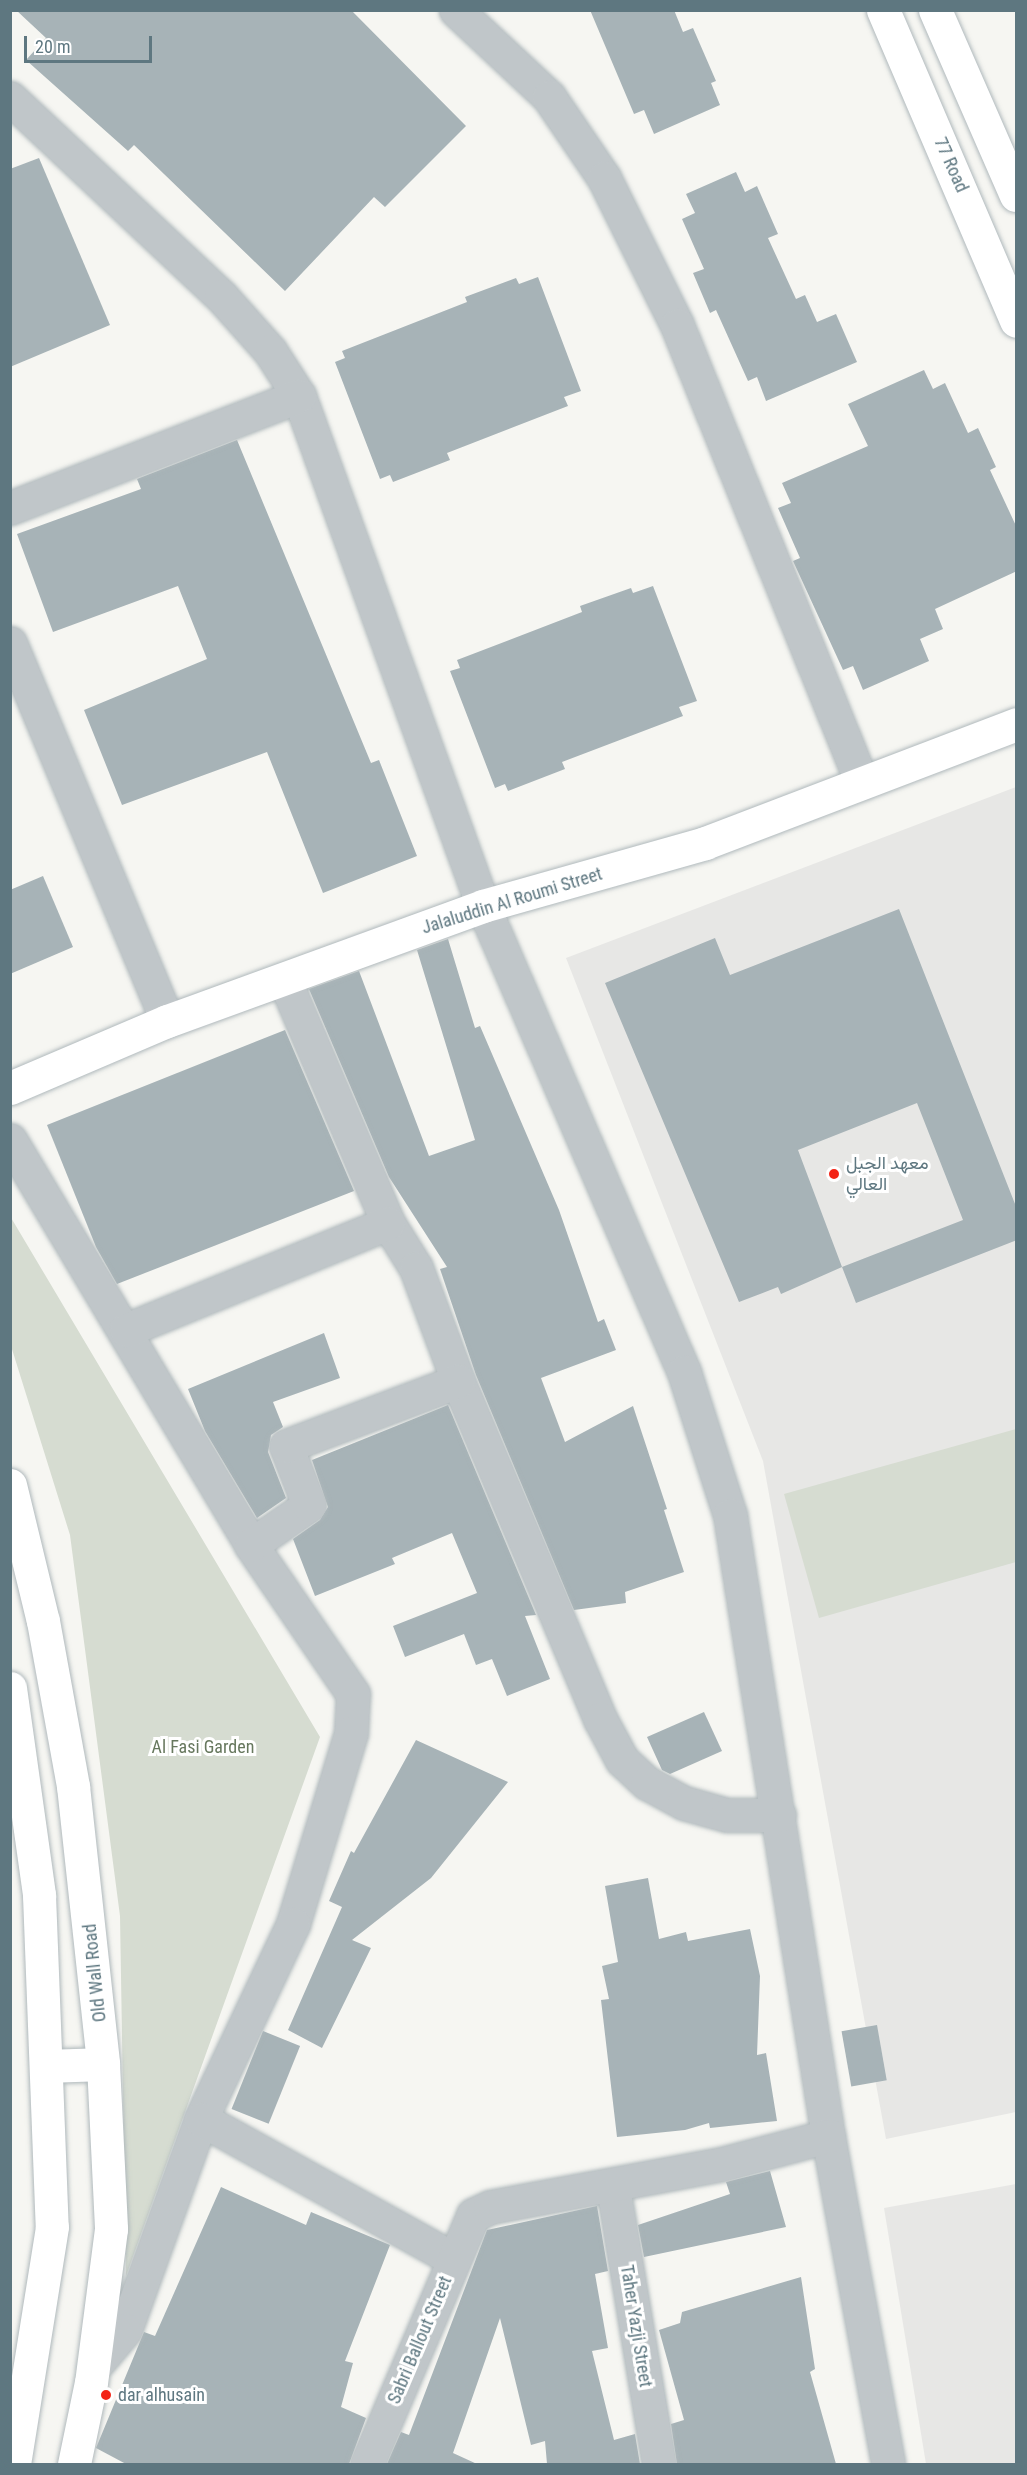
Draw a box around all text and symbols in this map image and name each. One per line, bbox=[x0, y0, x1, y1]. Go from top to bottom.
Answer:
scale bar bbox=[27, 24, 154, 62]
text: 20 m bbox=[35, 36, 70, 57]
street label: 77 Road bbox=[929, 134, 973, 196]
street label: Jalaluddin Al Roumi Street bbox=[419, 863, 605, 939]
place label: معهد الجبل العالي bbox=[846, 1153, 928, 1196]
marker: معهد الجبل العالي bbox=[827, 1167, 841, 1181]
park label: Al Fasi Garden bbox=[152, 1736, 254, 1758]
street label: Old Wall Road bbox=[79, 1923, 111, 2023]
street label: Taher Yazji Street bbox=[616, 2263, 656, 2389]
street label: Sabri Ballout Street bbox=[383, 2273, 457, 2407]
place label: dar alhusain bbox=[118, 2384, 205, 2406]
marker: dar alhusain bbox=[99, 2388, 113, 2402]

